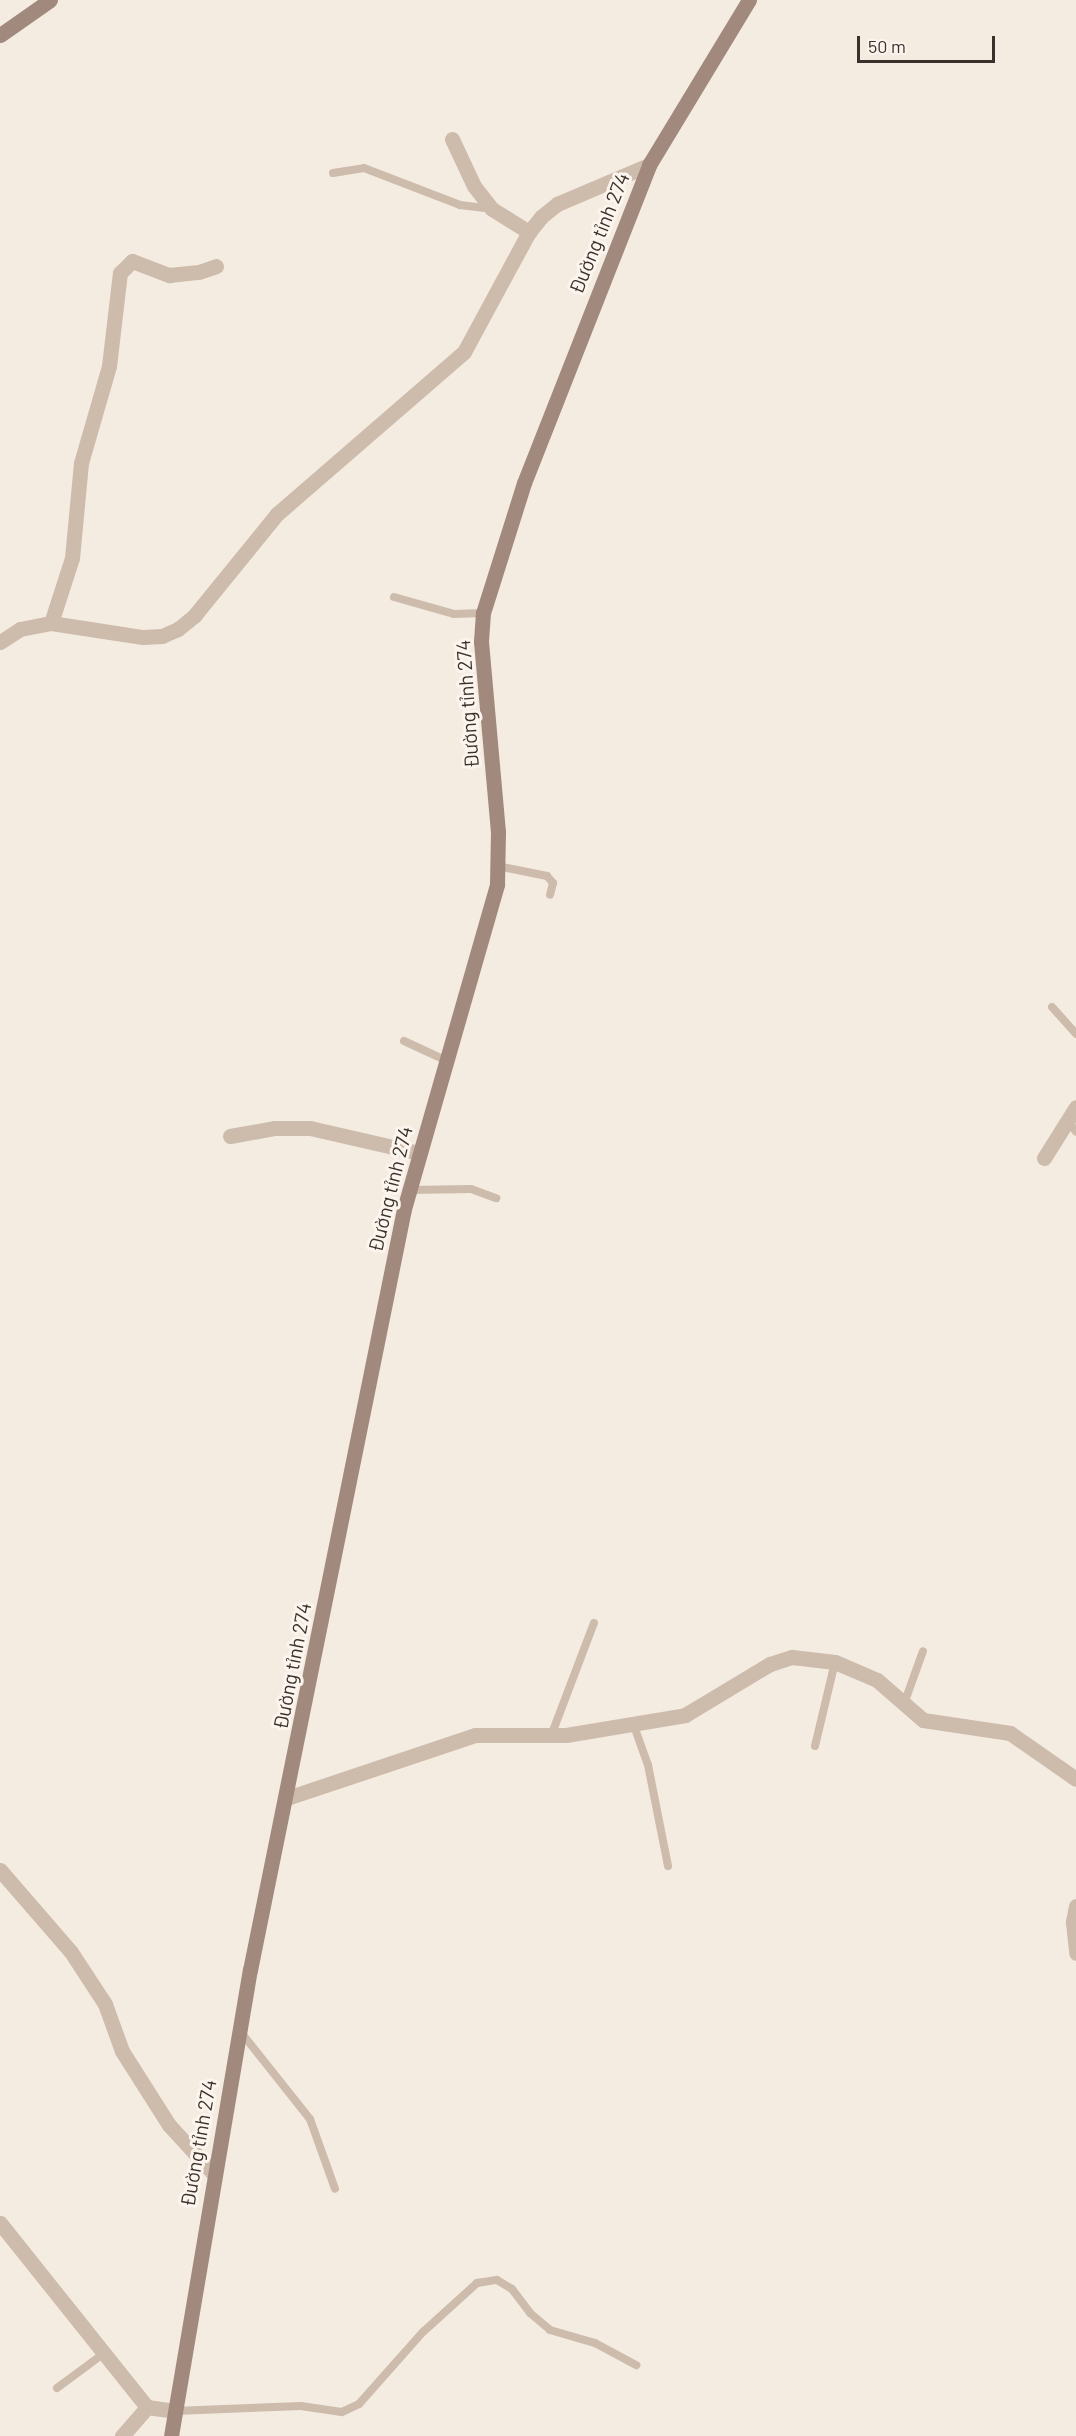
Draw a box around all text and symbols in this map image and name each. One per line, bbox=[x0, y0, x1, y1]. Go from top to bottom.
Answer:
scale bar bbox=[860, 24, 998, 62]
text: 50 m bbox=[868, 35, 906, 57]
street label: Đường tỉnh 274 bbox=[564, 169, 634, 297]
street label: Đường tỉnh 274 bbox=[451, 639, 483, 769]
street label: Đường tỉnh 274 bbox=[363, 1124, 417, 1254]
street label: Đường tỉnh 274 bbox=[268, 1601, 316, 1731]
street label: Đường tỉnh 274 bbox=[175, 2078, 221, 2208]

